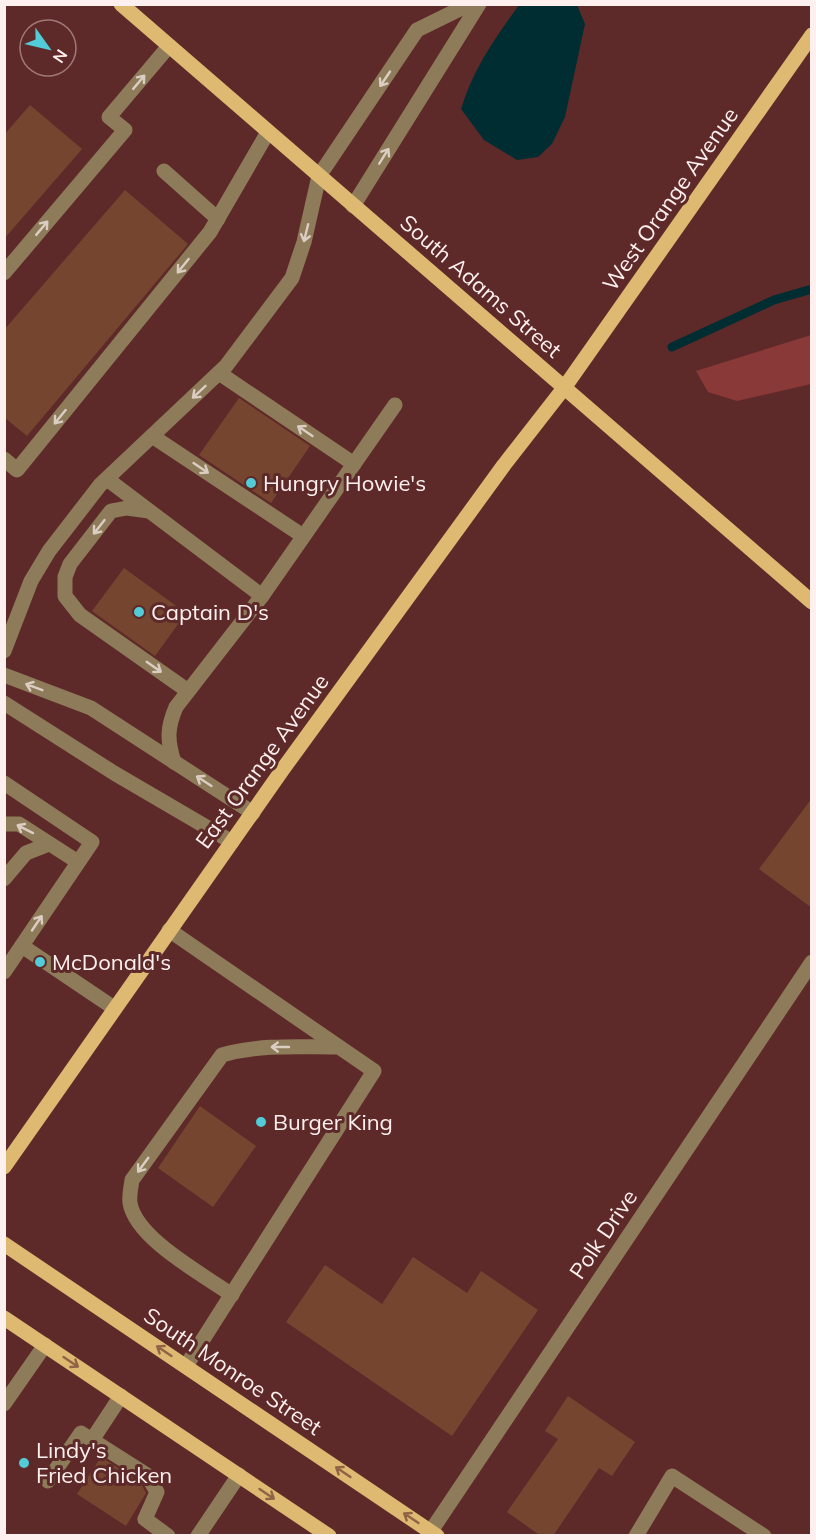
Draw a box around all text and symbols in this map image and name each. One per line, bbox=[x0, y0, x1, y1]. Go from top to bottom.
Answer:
north arrow bbox=[18, 18, 78, 78]
text: N bbox=[49, 46, 72, 67]
one-way arrow bbox=[379, 70, 391, 86]
one-way arrow bbox=[132, 75, 146, 90]
street label: West Orange Avenue bbox=[596, 102, 744, 296]
one-way arrow bbox=[379, 148, 391, 165]
street label: South Adams Street bbox=[395, 208, 568, 364]
one-way arrow bbox=[35, 221, 49, 236]
one-way arrow bbox=[300, 223, 312, 242]
one-way arrow bbox=[176, 258, 189, 274]
one-way arrow bbox=[191, 385, 206, 399]
one-way arrow bbox=[53, 409, 66, 425]
one-way arrow bbox=[298, 425, 314, 437]
one-way arrow bbox=[192, 462, 208, 474]
place label: Hungry Howie's bbox=[263, 469, 426, 497]
marker: Hungry Howie's bbox=[244, 476, 258, 490]
one-way arrow bbox=[93, 519, 106, 535]
place label: Captain D's bbox=[151, 598, 269, 626]
marker: Captain D's bbox=[132, 605, 146, 619]
one-way arrow bbox=[145, 661, 162, 673]
street label: East Orange Avenue bbox=[189, 668, 335, 854]
one-way arrow bbox=[25, 680, 44, 691]
one-way arrow bbox=[196, 775, 212, 787]
one-way arrow bbox=[16, 823, 34, 834]
one-way arrow bbox=[31, 915, 43, 932]
place label: McDonald's bbox=[52, 948, 171, 976]
marker: McDonald's bbox=[33, 955, 47, 969]
one-way arrow bbox=[271, 1041, 291, 1053]
place label: Burger King bbox=[273, 1108, 393, 1136]
marker: Burger King bbox=[254, 1115, 268, 1129]
one-way arrow bbox=[136, 1157, 149, 1173]
street label: Polk Drive bbox=[563, 1184, 643, 1284]
street label: South Monroe Street bbox=[139, 1301, 328, 1441]
one-way arrow bbox=[156, 1345, 172, 1357]
one-way arrow bbox=[62, 1356, 78, 1368]
place label: Lindy's Fried Chicken bbox=[36, 1436, 172, 1489]
marker: Lindy's Fried Chicken bbox=[17, 1456, 31, 1470]
one-way arrow bbox=[335, 1466, 351, 1478]
one-way arrow bbox=[259, 1488, 275, 1500]
one-way arrow bbox=[403, 1512, 420, 1524]

